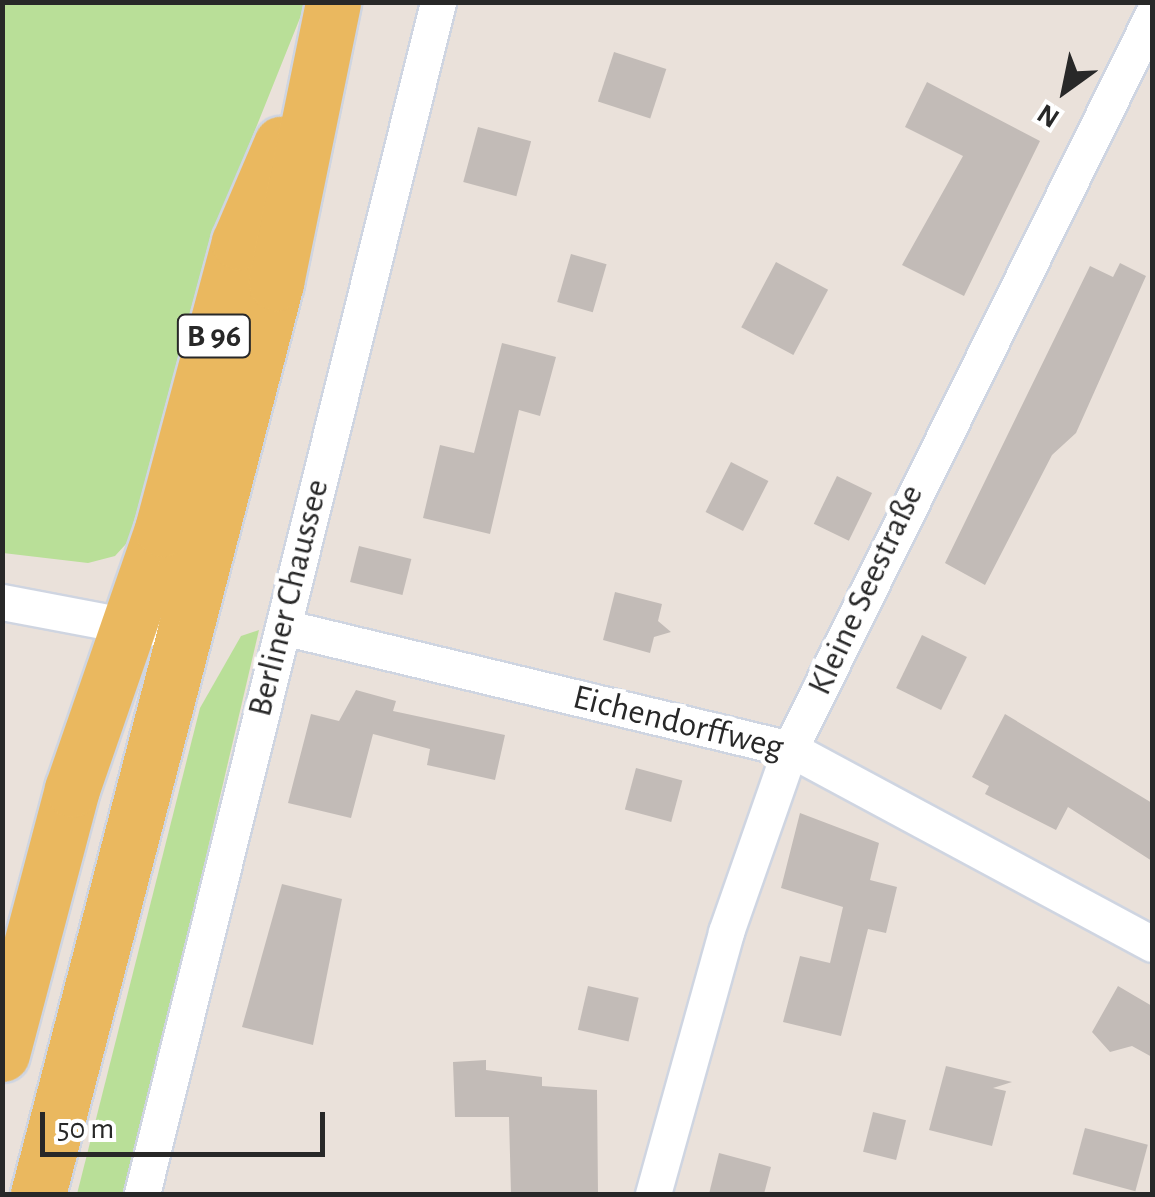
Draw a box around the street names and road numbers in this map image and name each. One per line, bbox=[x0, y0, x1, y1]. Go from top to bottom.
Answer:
road number: B 96 bbox=[176, 309, 252, 363]
street label: Berliner Chaussee bbox=[239, 475, 339, 721]
street label: Kleine Seestraße bbox=[799, 478, 933, 702]
street label: Eichendorffweg bbox=[569, 677, 787, 769]

